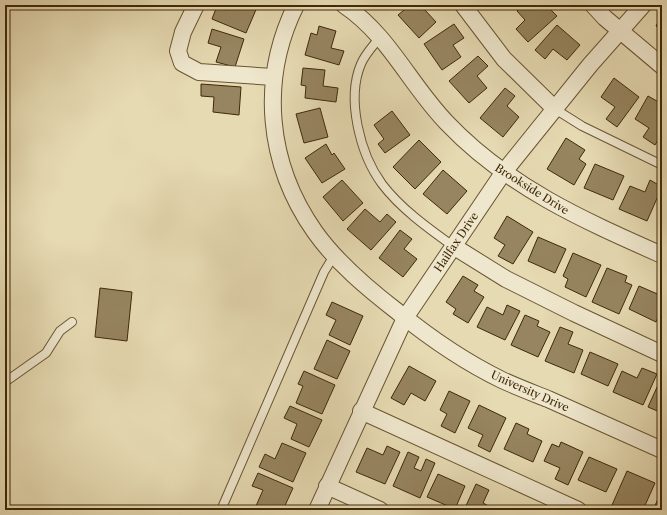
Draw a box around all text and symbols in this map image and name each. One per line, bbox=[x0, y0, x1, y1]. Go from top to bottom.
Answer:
street label: Brookside Drive bbox=[492, 161, 572, 217]
street label: Hailfax Drive bbox=[431, 209, 481, 275]
street label: University Drive bbox=[489, 368, 571, 414]

